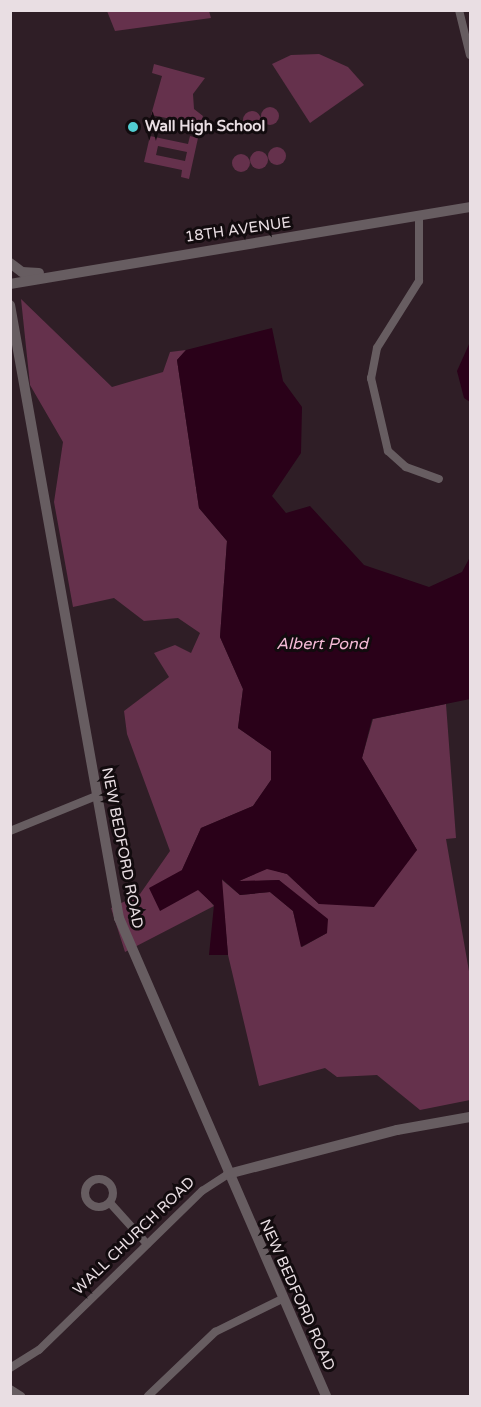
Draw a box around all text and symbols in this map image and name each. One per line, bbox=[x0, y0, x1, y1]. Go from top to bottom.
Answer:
place label: Wall High School bbox=[145, 118, 265, 136]
marker: Wall High School bbox=[126, 120, 140, 134]
street label: 18TH AVENUE bbox=[184, 214, 292, 246]
water label: Albert Pond bbox=[276, 634, 368, 654]
street label: NEW BEDFORD ROAD bbox=[98, 766, 146, 930]
street label: WALL CHURCH ROAD bbox=[69, 1173, 199, 1299]
street label: NEW BEDFORD ROAD bbox=[255, 1216, 339, 1374]

